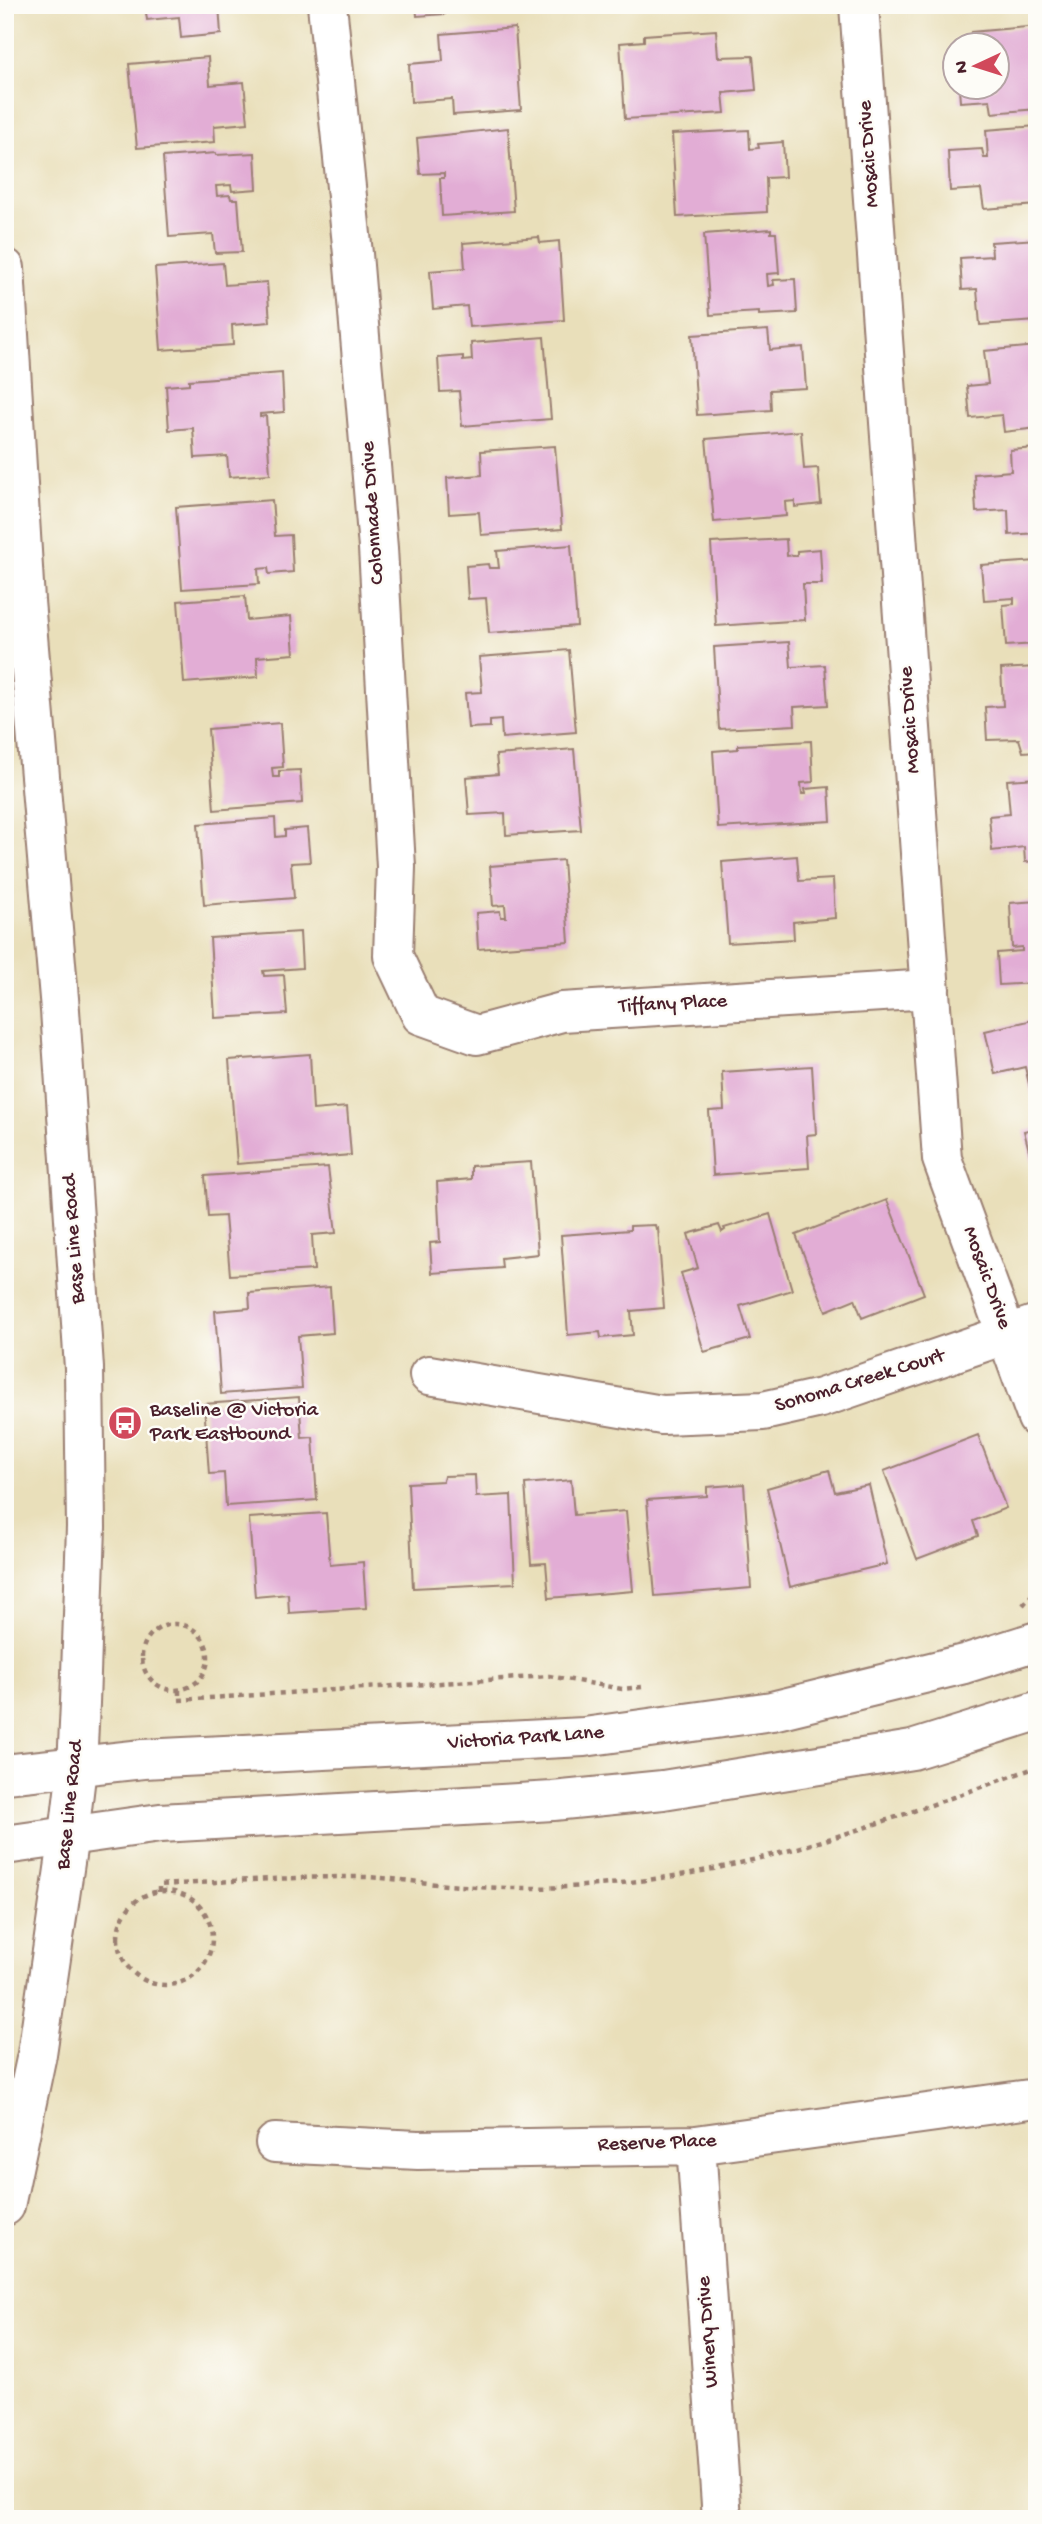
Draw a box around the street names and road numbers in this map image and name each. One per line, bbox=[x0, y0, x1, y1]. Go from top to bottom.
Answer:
street label: Mosaic Drive bbox=[854, 98, 886, 208]
street label: Colonnade Drive bbox=[356, 439, 391, 585]
street label: Mosaic Drive bbox=[895, 664, 927, 774]
street label: Tiffany Place bbox=[617, 990, 729, 1020]
street label: Base Line Road bbox=[58, 1172, 92, 1306]
street label: Mosaic Drive bbox=[956, 1223, 1016, 1334]
street label: Sonoma Creek Court bbox=[772, 1344, 950, 1420]
street label: Victoria Park Lane bbox=[446, 1721, 606, 1757]
street label: Base Line Road bbox=[52, 1737, 90, 1872]
street label: Reserve Place bbox=[597, 2129, 718, 2159]
street label: Winery Drive bbox=[693, 2274, 725, 2389]

